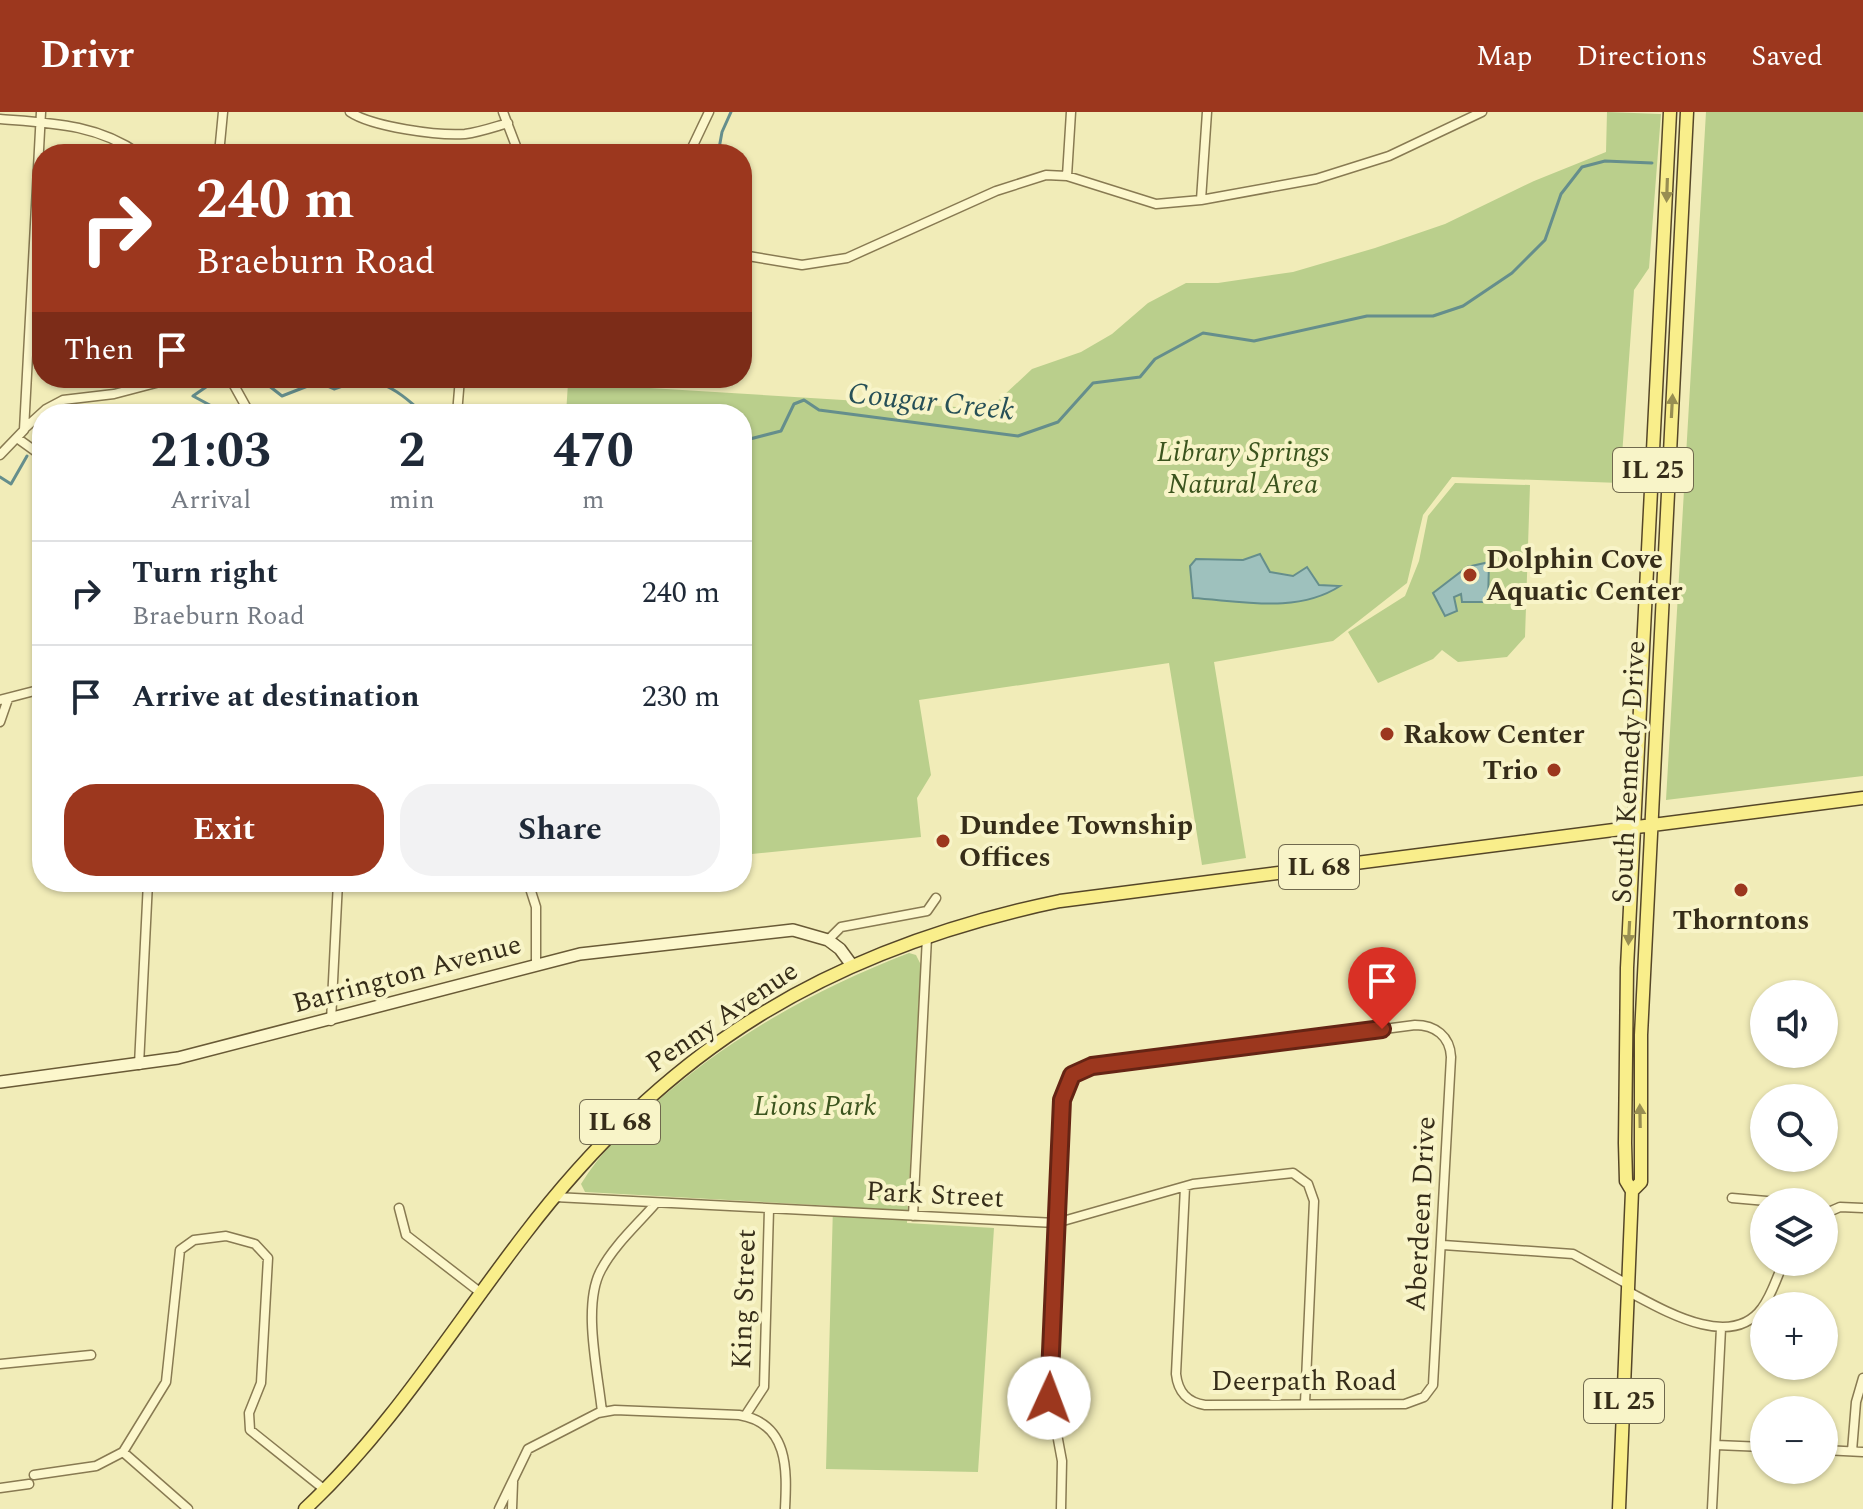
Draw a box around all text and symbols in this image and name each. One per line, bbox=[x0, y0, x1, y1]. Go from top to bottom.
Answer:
text: Drivr bbox=[40, 27, 134, 85]
text: Map bbox=[1476, 35, 1533, 78]
text: Directions bbox=[1577, 35, 1707, 78]
text: Saved bbox=[1751, 35, 1823, 78]
text: 240 m bbox=[196, 158, 355, 243]
icon: right bbox=[64, 176, 168, 280]
one-way arrow bbox=[1660, 178, 1673, 203]
text: Braeburn Road bbox=[196, 235, 435, 290]
text: Then bbox=[64, 327, 134, 373]
icon: arrive bbox=[150, 328, 194, 372]
water label: Cougar Creek bbox=[846, 370, 1016, 434]
one-way arrow bbox=[1665, 393, 1678, 418]
text: 21:03 bbox=[150, 415, 271, 488]
text: 2 bbox=[398, 415, 425, 488]
text: 470 bbox=[553, 415, 634, 488]
park label: Library Springs Natural Area bbox=[1157, 431, 1329, 506]
road number: IL 25 bbox=[1613, 448, 1693, 492]
text: Arrival bbox=[170, 480, 251, 520]
text: min bbox=[389, 480, 435, 520]
text: m bbox=[582, 480, 604, 520]
place label: Dolphin Cove Aquatic Center bbox=[1486, 538, 1683, 613]
text: Turn right bbox=[132, 550, 278, 596]
marker: Dolphin Cove Aquatic Center bbox=[1461, 566, 1479, 584]
text: 240 m bbox=[642, 570, 720, 616]
icon: right bbox=[64, 571, 108, 615]
text: Braeburn Road bbox=[132, 596, 305, 636]
street label: South Kennedy Drive bbox=[1601, 639, 1657, 905]
text: Arrive at destination bbox=[132, 674, 419, 720]
text: 230 m bbox=[642, 674, 720, 720]
icon: arrive bbox=[64, 675, 108, 719]
place label: Rakow Center bbox=[1403, 713, 1584, 756]
marker: Rakow Center bbox=[1378, 725, 1396, 743]
place label: Trio bbox=[1483, 749, 1538, 792]
marker: Trio bbox=[1545, 761, 1563, 779]
button: Exit bbox=[64, 784, 384, 876]
button: Share bbox=[400, 784, 720, 876]
place label: Dundee Township Offices bbox=[959, 804, 1193, 879]
marker: Dundee Township Offices bbox=[934, 832, 952, 850]
road number: IL 68 bbox=[1279, 845, 1359, 889]
marker: Thorntons bbox=[1732, 881, 1750, 899]
place label: Thorntons bbox=[1673, 899, 1809, 942]
one-way arrow bbox=[1622, 921, 1635, 946]
street label: Barrington Avenue bbox=[288, 923, 526, 1025]
pin bbox=[1348, 947, 1416, 1029]
street label: Penny Avenue bbox=[637, 950, 807, 1084]
icon: arrive bbox=[1360, 959, 1404, 1003]
map controls bbox=[1750, 980, 1838, 1484]
button: sound bbox=[1750, 980, 1838, 1068]
button: search bbox=[1750, 1084, 1838, 1172]
park label: Lions Park bbox=[753, 1085, 877, 1128]
road number: IL 68 bbox=[580, 1100, 660, 1144]
one-way arrow bbox=[1634, 1103, 1646, 1128]
street label: Aberdeen Drive bbox=[1394, 1115, 1448, 1313]
street label: Park Street bbox=[865, 1170, 1005, 1220]
button: layers bbox=[1750, 1188, 1838, 1276]
street label: King Street bbox=[720, 1228, 768, 1370]
button: + bbox=[1750, 1292, 1838, 1380]
position arrow bbox=[1007, 1356, 1091, 1440]
street label: Deerpath Road bbox=[1211, 1360, 1397, 1403]
road number: IL 25 bbox=[1584, 1379, 1664, 1423]
button: − bbox=[1750, 1396, 1838, 1484]

